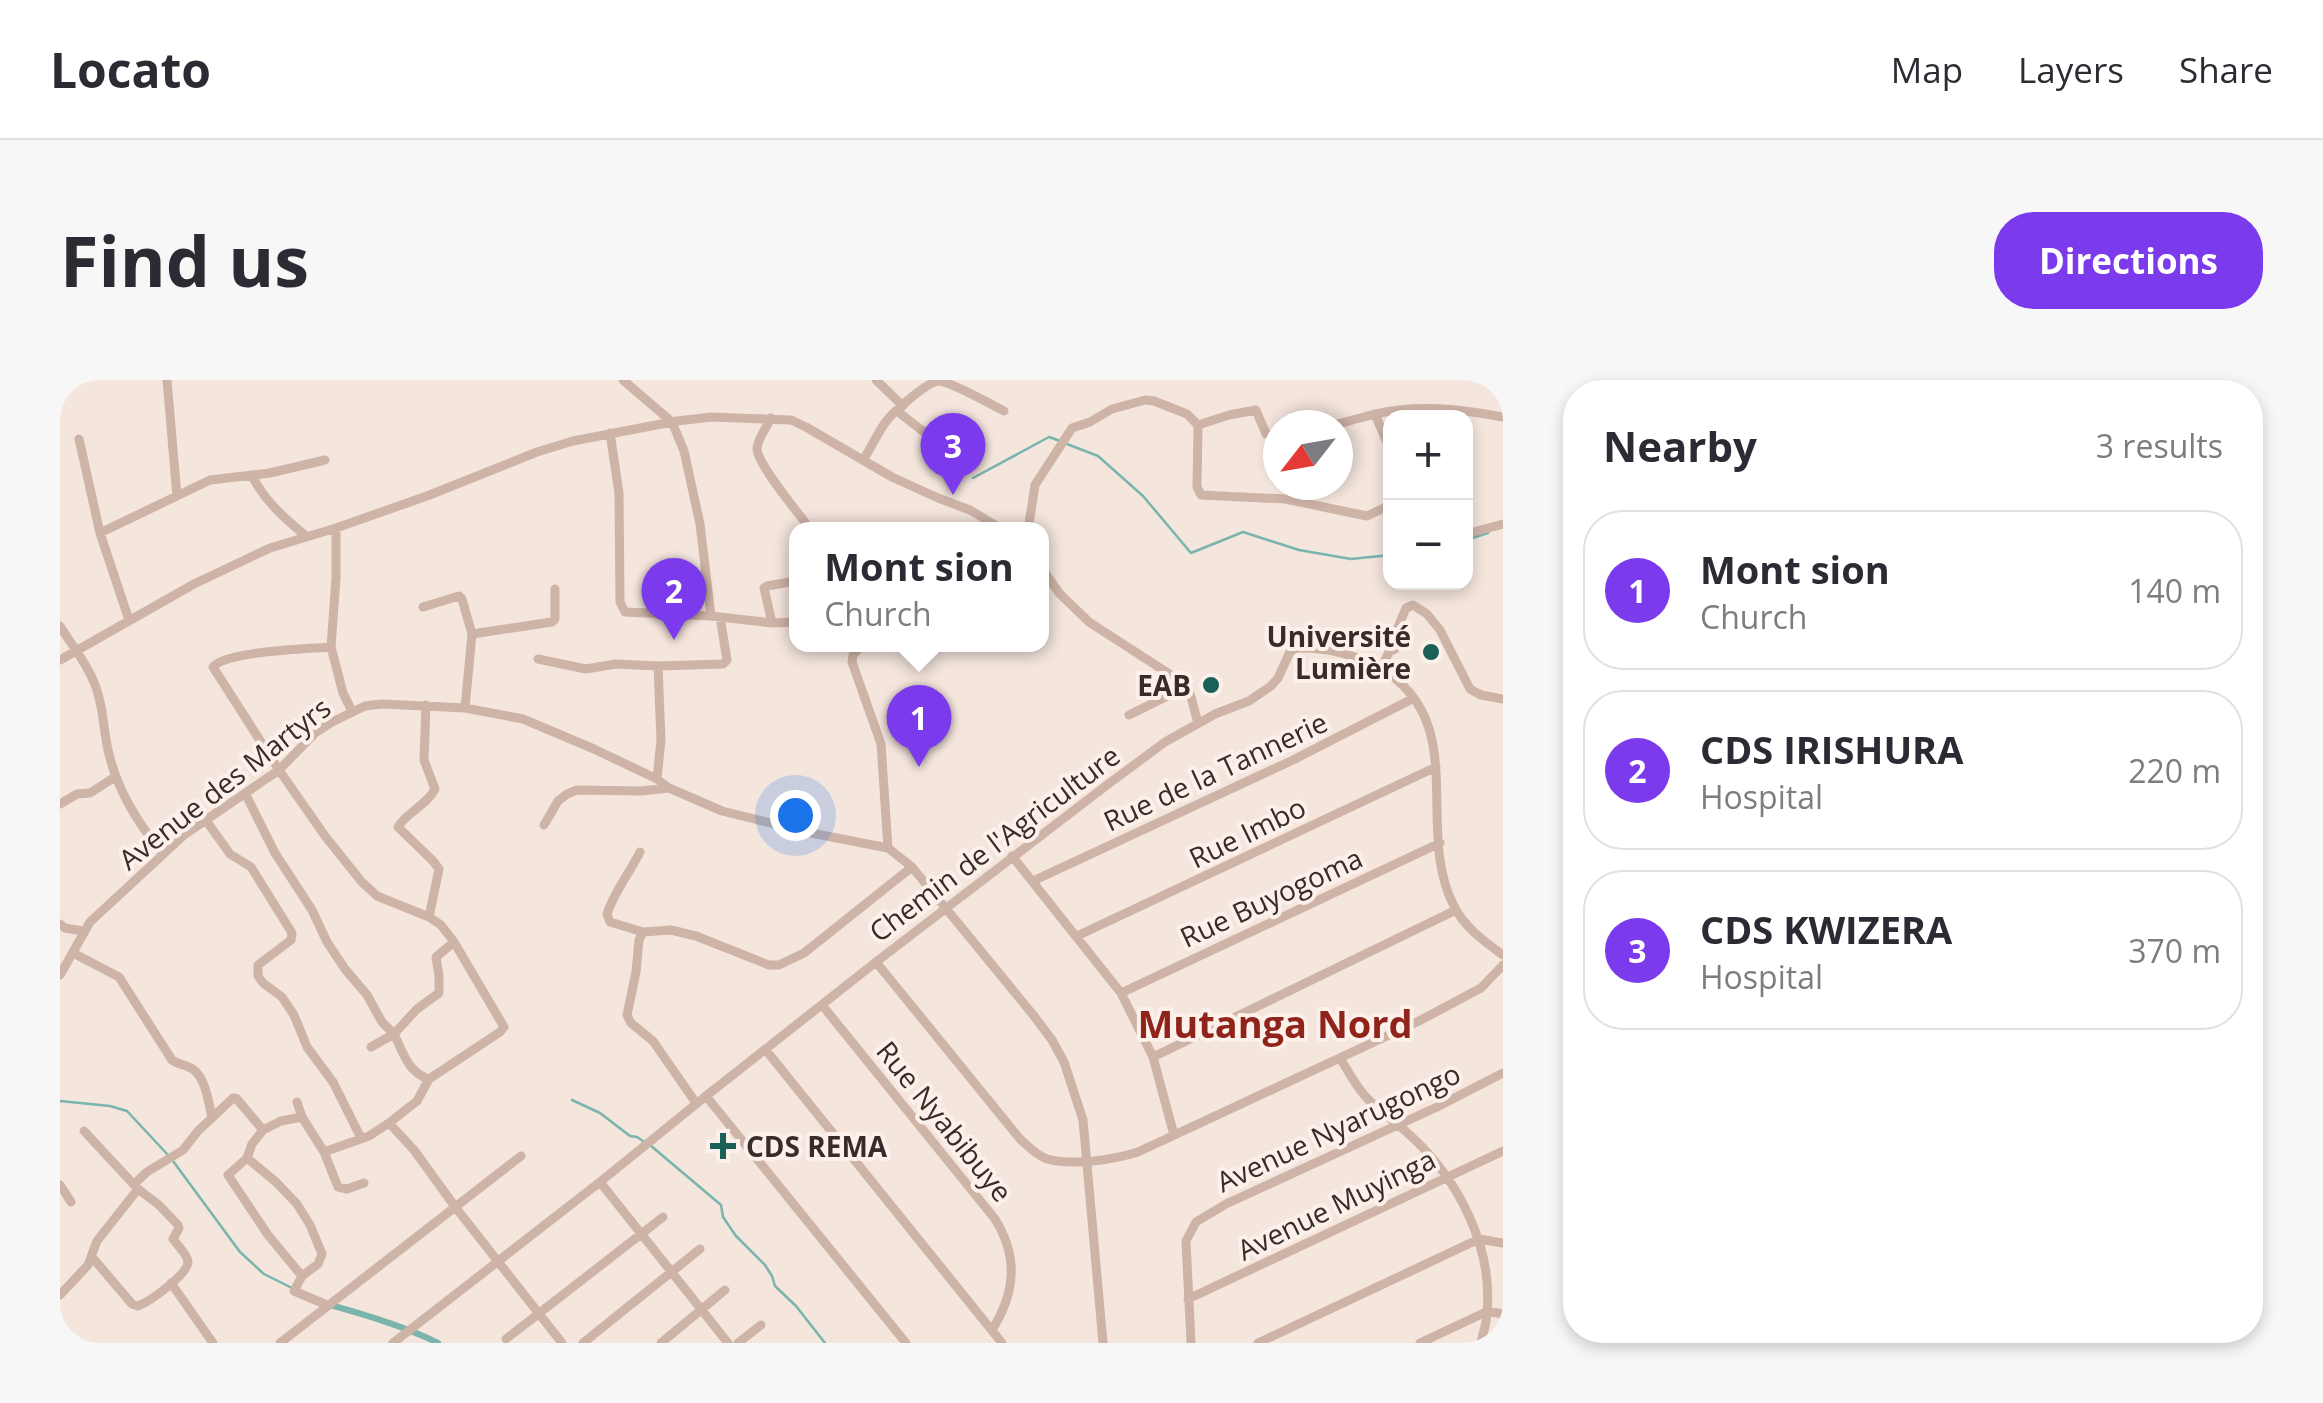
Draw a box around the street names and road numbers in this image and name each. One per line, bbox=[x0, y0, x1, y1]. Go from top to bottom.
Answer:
street label: Avenue des Martyrs bbox=[110, 688, 338, 878]
street label: Rue de la Tannerie bbox=[1097, 702, 1333, 840]
street label: Chemin de l'Agriculture bbox=[861, 736, 1127, 950]
street label: Rue Imbo bbox=[1182, 787, 1312, 877]
street label: Rue Buyogoma bbox=[1174, 838, 1368, 956]
street label: Rue Nyabibuye bbox=[868, 1033, 1022, 1209]
street label: Avenue Nyarugongo bbox=[1210, 1054, 1466, 1200]
street label: Avenue Muyinga bbox=[1231, 1140, 1441, 1268]

